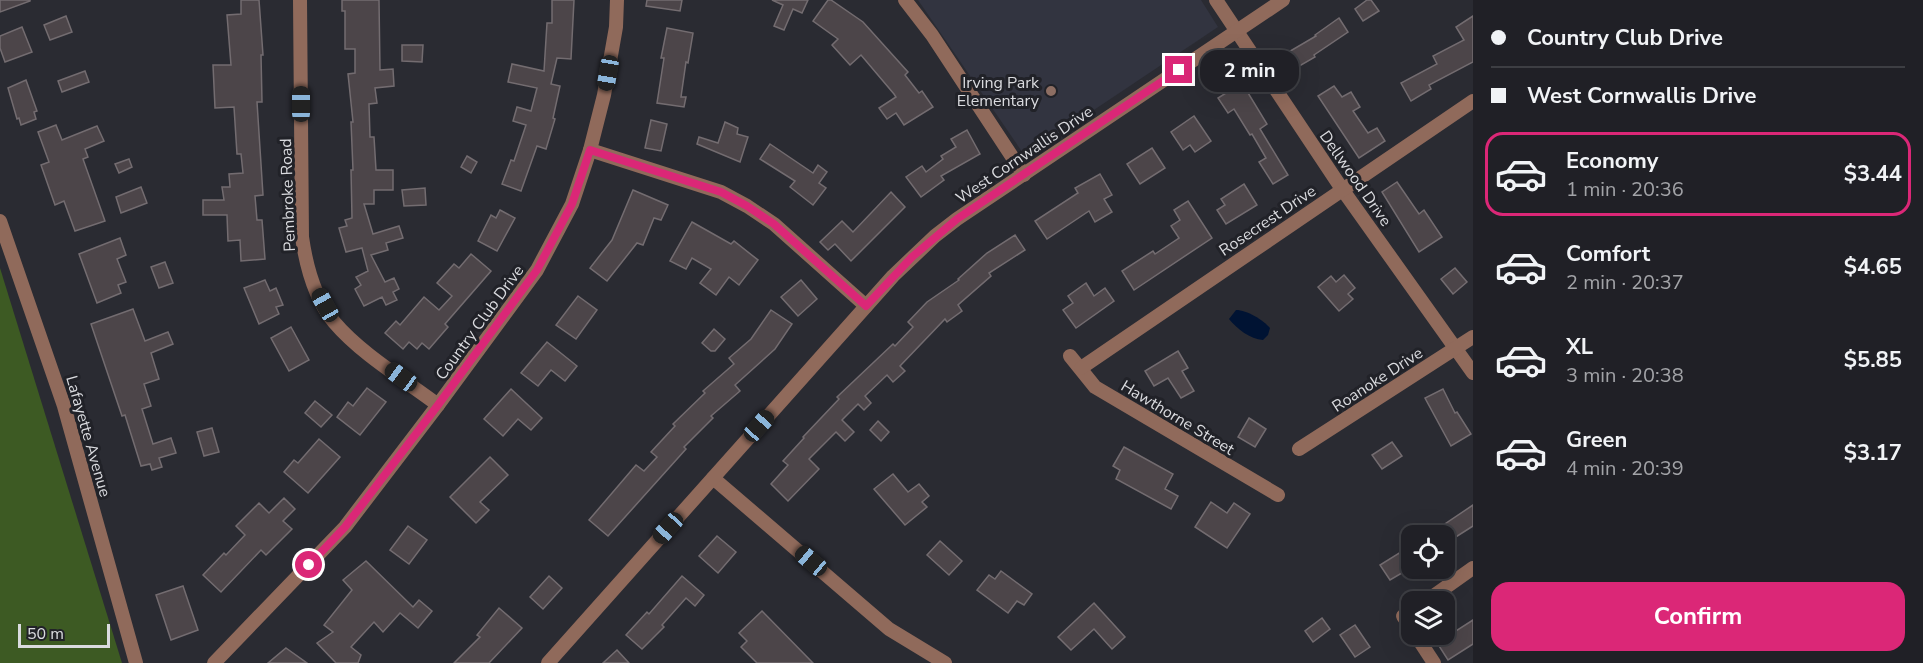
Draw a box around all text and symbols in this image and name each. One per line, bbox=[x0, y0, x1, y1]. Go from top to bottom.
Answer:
text: Country Club Drive bbox=[1527, 23, 1723, 53]
callout: 2 min bbox=[1200, 49, 1299, 91]
car bbox=[596, 54, 620, 92]
route end bbox=[1165, 56, 1192, 83]
text: 2 min bbox=[1224, 57, 1275, 84]
place label: Irving Park Elementary bbox=[957, 72, 1040, 112]
text: West Cornwallis Drive bbox=[1527, 81, 1756, 111]
marker: Irving Park Elementary bbox=[1044, 84, 1058, 98]
car bbox=[292, 86, 310, 122]
street label: West Cornwallis Drive bbox=[952, 101, 1097, 209]
street label: Dellwood Drive bbox=[1314, 126, 1396, 231]
street label: Pembroke Road bbox=[275, 138, 301, 252]
text: Economy bbox=[1566, 146, 1658, 176]
icon: car bbox=[1494, 147, 1548, 201]
text: $3.44 bbox=[1844, 159, 1902, 189]
text: 1 min · 20:36 bbox=[1566, 176, 1684, 203]
street label: Rosecrest Drive bbox=[1215, 180, 1320, 261]
text: Comfort bbox=[1566, 239, 1650, 269]
icon: car bbox=[1494, 240, 1548, 294]
text: $4.65 bbox=[1844, 252, 1902, 282]
street label: Country Club Drive bbox=[431, 261, 529, 385]
text: 2 min · 20:37 bbox=[1566, 269, 1684, 296]
car bbox=[308, 285, 342, 325]
text: XL bbox=[1566, 332, 1593, 362]
icon: car bbox=[1494, 333, 1548, 387]
street label: Roanoke Drive bbox=[1328, 342, 1427, 417]
text: $5.85 bbox=[1844, 345, 1902, 375]
car bbox=[381, 359, 421, 395]
text: 3 min · 20:38 bbox=[1566, 362, 1684, 389]
street label: Lafayette Avenue bbox=[60, 373, 116, 500]
street label: Hawthorne Street bbox=[1117, 375, 1239, 461]
car bbox=[740, 407, 778, 445]
text: Green bbox=[1566, 425, 1627, 455]
icon: car bbox=[1494, 426, 1548, 480]
text: $3.17 bbox=[1844, 438, 1902, 468]
text: 4 min · 20:39 bbox=[1566, 455, 1684, 482]
car bbox=[649, 509, 687, 547]
map controls bbox=[1401, 525, 1455, 645]
button: locate bbox=[1401, 525, 1455, 579]
car bbox=[791, 543, 831, 579]
route start bbox=[295, 551, 322, 578]
button: Confirm bbox=[1491, 582, 1905, 651]
button: layers bbox=[1401, 591, 1455, 645]
scale bar bbox=[18, 621, 110, 648]
text: 50 m bbox=[27, 623, 64, 645]

